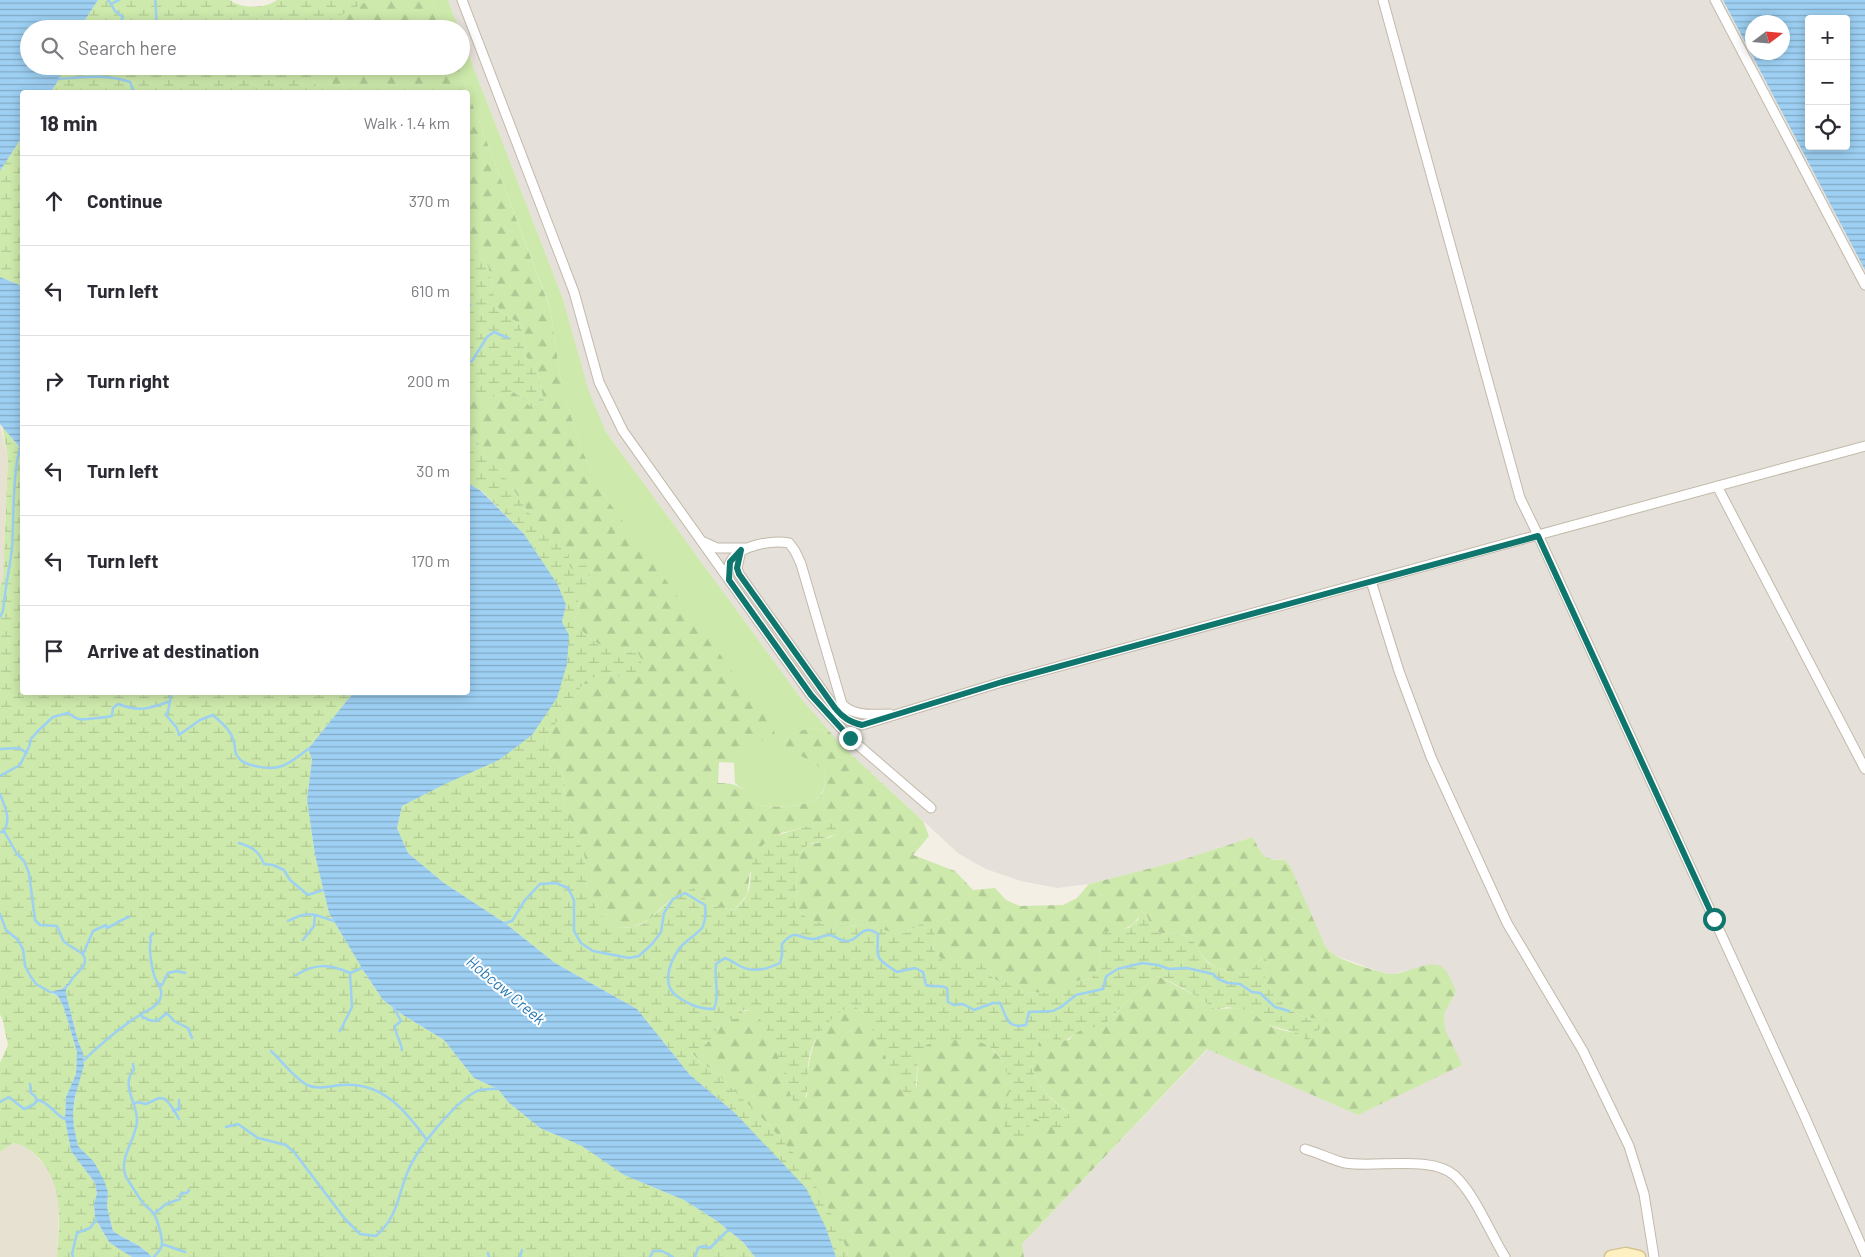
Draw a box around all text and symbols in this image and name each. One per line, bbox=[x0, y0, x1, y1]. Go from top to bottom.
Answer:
north arrow bbox=[1745, 15, 1790, 60]
map controls bbox=[1805, 15, 1850, 150]
button: + bbox=[1805, 15, 1850, 60]
search box bbox=[20, 20, 470, 75]
icon: search bbox=[38, 34, 66, 62]
text: Search here bbox=[78, 36, 177, 59]
button: − bbox=[1805, 60, 1850, 105]
button: locate bbox=[1805, 105, 1850, 150]
text: 18 min bbox=[40, 110, 97, 135]
text: Walk · 1.4 km bbox=[364, 113, 450, 132]
icon: ahead bbox=[40, 187, 68, 215]
text: Continue bbox=[87, 189, 163, 212]
text: 370 m bbox=[409, 191, 450, 210]
icon: left bbox=[40, 277, 68, 305]
text: Turn left bbox=[87, 279, 158, 302]
text: 610 m bbox=[411, 281, 450, 300]
icon: right bbox=[40, 367, 68, 395]
text: Turn right bbox=[87, 369, 169, 392]
text: 200 m bbox=[407, 371, 450, 390]
icon: left bbox=[40, 457, 68, 485]
text: Turn left bbox=[87, 459, 158, 482]
text: 30 m bbox=[416, 461, 450, 480]
icon: left bbox=[40, 547, 68, 575]
text: Turn left bbox=[87, 549, 158, 572]
text: 170 m bbox=[411, 551, 450, 570]
icon: arrive bbox=[40, 637, 68, 665]
text: Arrive at destination bbox=[87, 639, 259, 662]
route end bbox=[839, 727, 862, 750]
route start bbox=[1703, 908, 1726, 931]
water label: Hobcaw Creek bbox=[463, 951, 550, 1028]

